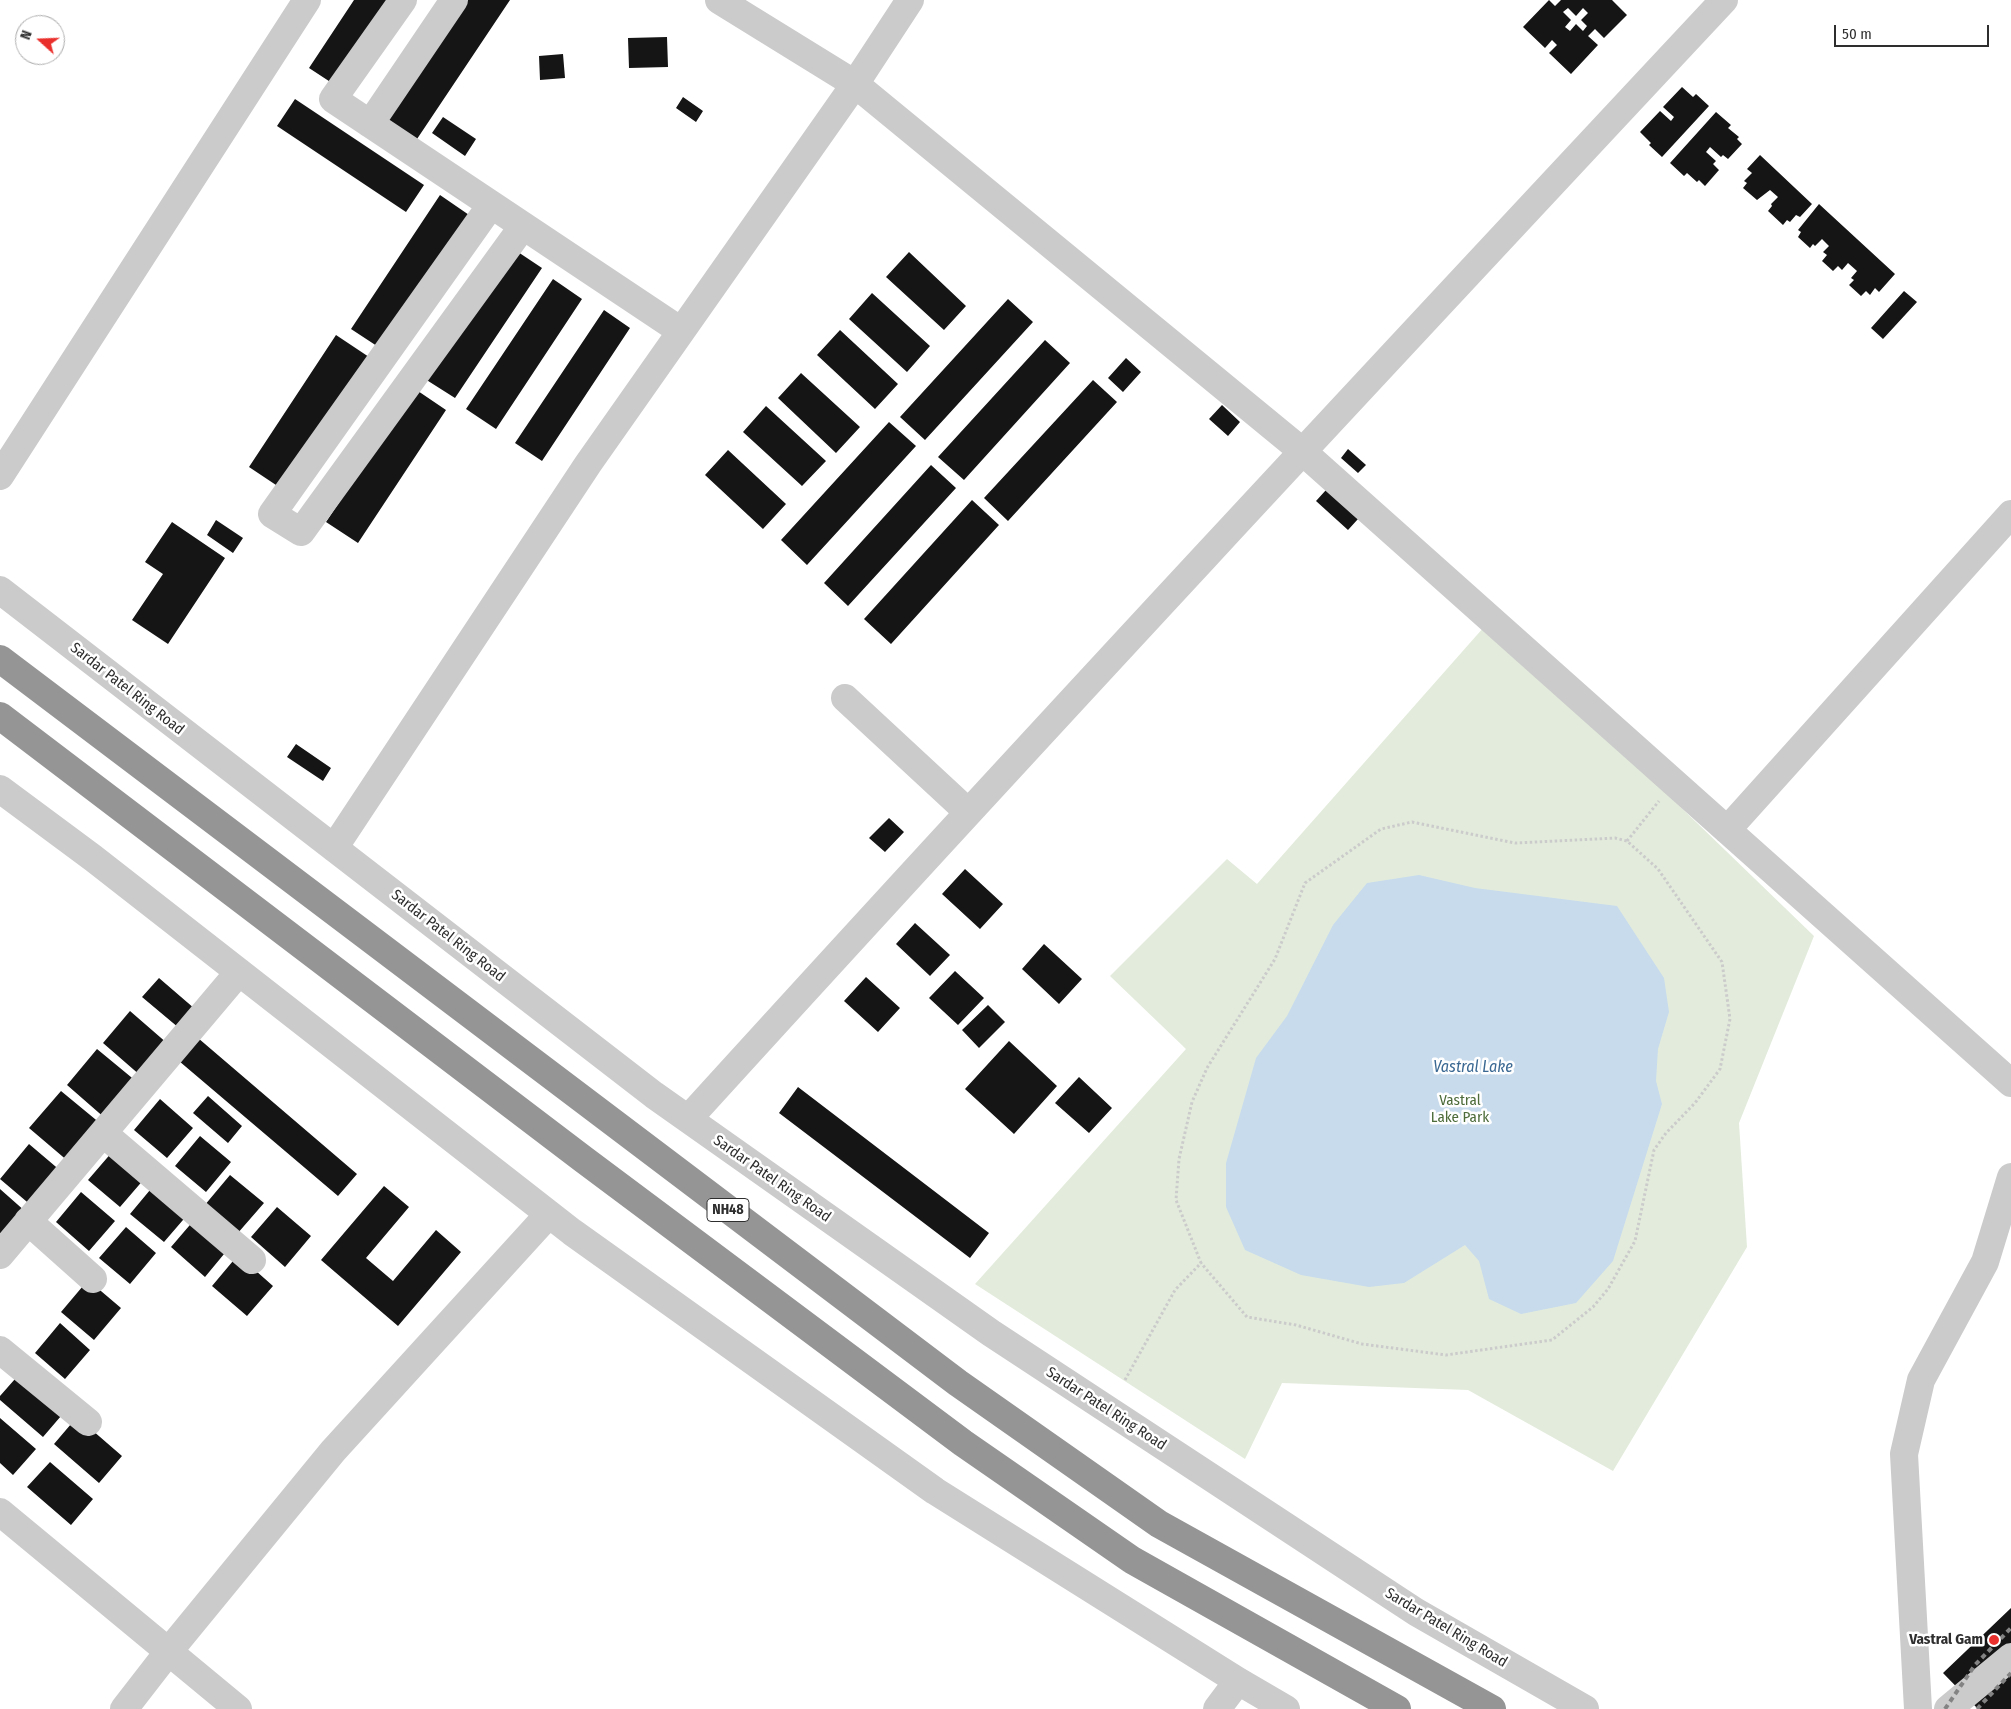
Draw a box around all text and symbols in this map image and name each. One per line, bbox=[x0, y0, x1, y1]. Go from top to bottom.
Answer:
north arrow bbox=[15, 15, 65, 65]
scale bar bbox=[1836, 15, 1991, 47]
text: 50 m bbox=[1842, 25, 1872, 43]
text: N bbox=[17, 28, 36, 42]
street label: Sardar Patel Ring Road bbox=[67, 639, 187, 739]
street label: Sardar Patel Ring Road bbox=[388, 886, 508, 986]
water label: Vastral Lake bbox=[1433, 1058, 1513, 1078]
park label: Vastral Lake Park bbox=[1431, 1092, 1489, 1127]
street label: Sardar Patel Ring Road bbox=[710, 1132, 834, 1226]
road number: NH48 bbox=[707, 1198, 749, 1222]
street label: Sardar Patel Ring Road bbox=[1043, 1364, 1169, 1454]
street label: Sardar Patel Ring Road bbox=[1382, 1584, 1510, 1672]
place label: Vastral Gam bbox=[1909, 1631, 1983, 1649]
marker: Vastral Gam bbox=[1987, 1633, 2001, 1647]

